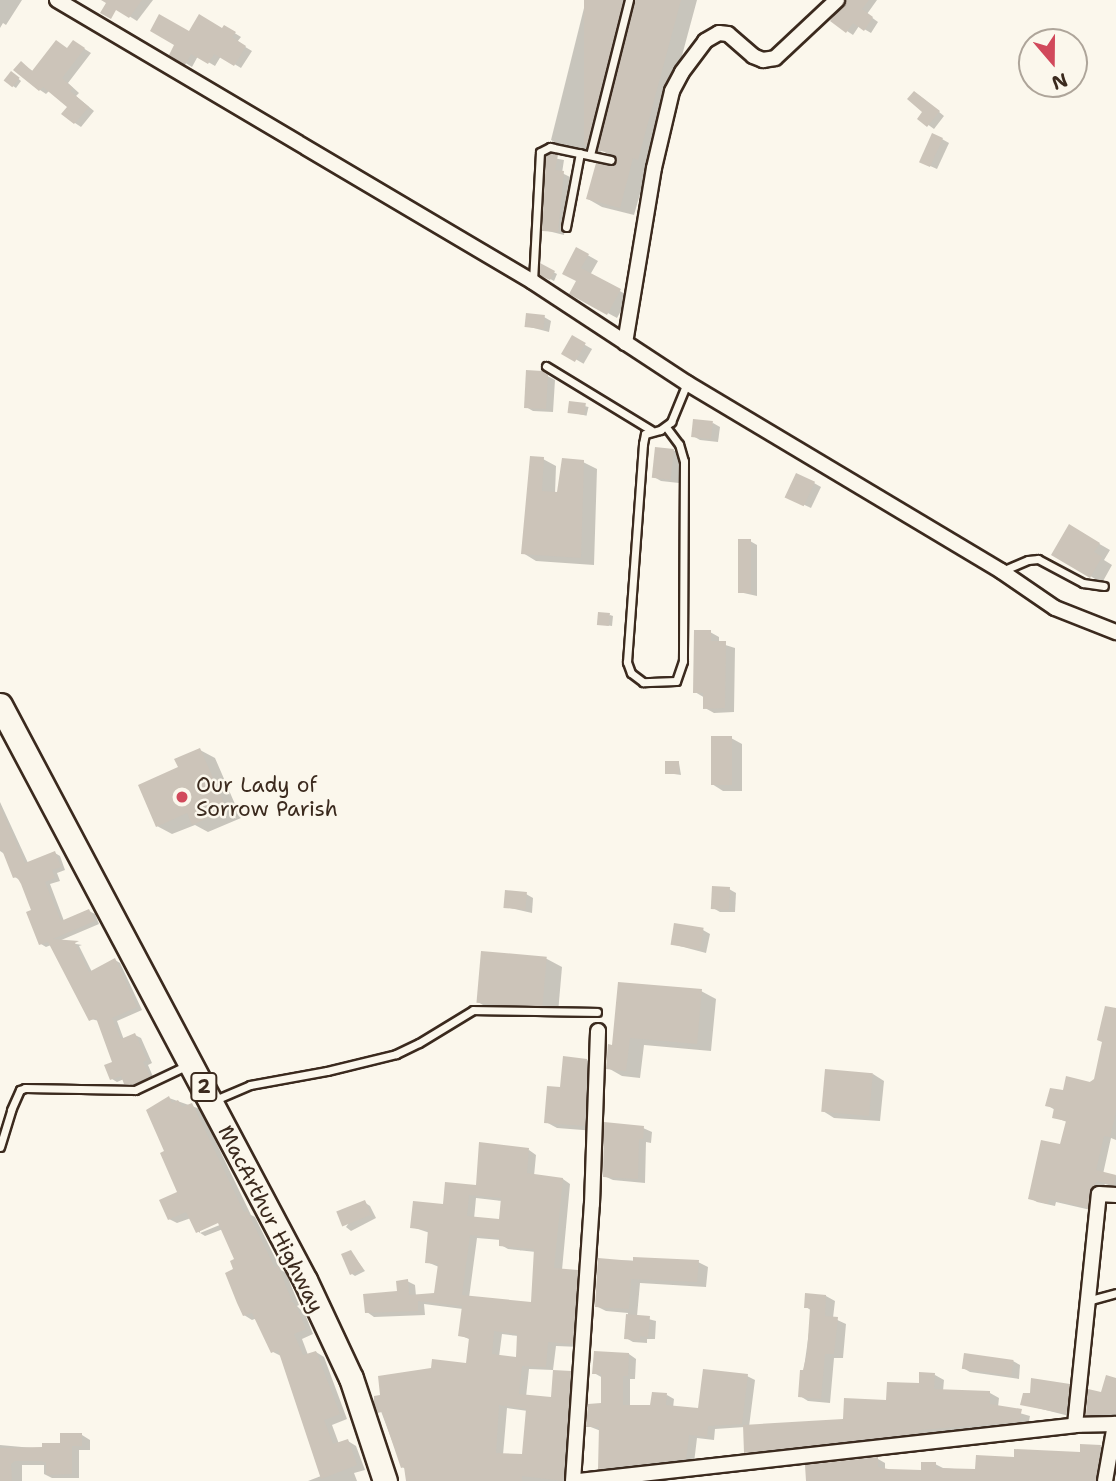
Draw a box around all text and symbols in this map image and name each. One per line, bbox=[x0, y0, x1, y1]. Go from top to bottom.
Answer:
north arrow bbox=[1018, 28, 1088, 98]
text: N bbox=[1048, 67, 1071, 96]
place label: Our Lady of Sorrow Parish bbox=[196, 772, 338, 822]
marker: Our Lady of Sorrow Parish bbox=[174, 789, 190, 805]
road number: 2 bbox=[190, 1072, 218, 1102]
street label: MacArthur Highway bbox=[213, 1121, 329, 1317]

